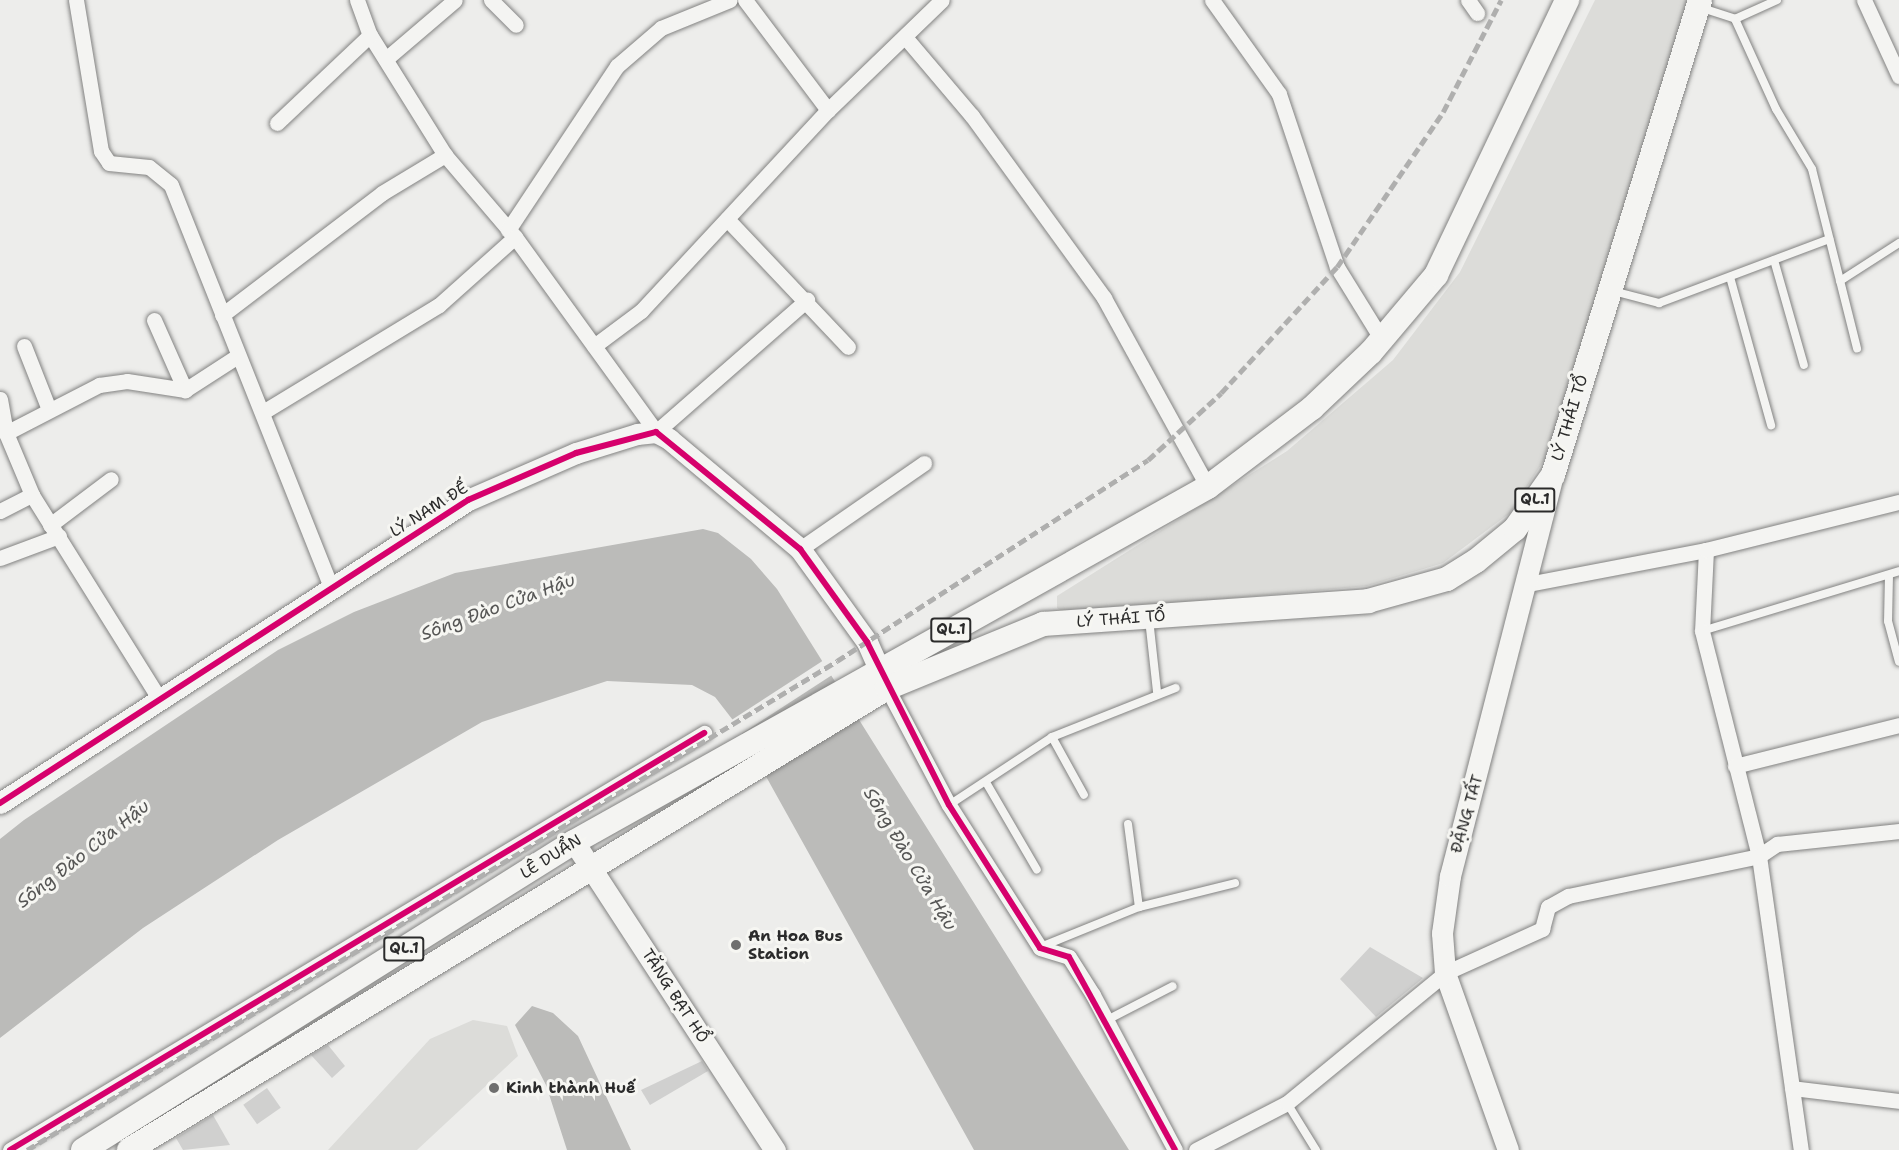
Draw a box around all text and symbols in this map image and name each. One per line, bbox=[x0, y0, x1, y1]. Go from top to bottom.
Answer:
street label: LÝ THÁI TỔ bbox=[1548, 373, 1592, 463]
street label: LÝ NAM ĐẾ bbox=[387, 478, 471, 542]
road number: QL.1 bbox=[1514, 488, 1556, 512]
water label: Sông Đào Cửa Hậu bbox=[418, 569, 578, 645]
street label: LÝ THÁI TỔ bbox=[1076, 606, 1166, 632]
road number: QL.1 bbox=[930, 618, 972, 642]
street label: ĐẶNG TẤT bbox=[1447, 773, 1487, 855]
water label: Sông Đào Cửa Hậu bbox=[859, 784, 961, 934]
water label: Sông Đào Cửa Hậu bbox=[12, 795, 154, 913]
street label: LÊ DUẨN bbox=[517, 831, 585, 883]
place label: An Hoa Bus Station bbox=[748, 926, 843, 964]
road number: QL.1 bbox=[383, 937, 425, 961]
marker: An Hoa Bus Station bbox=[729, 938, 743, 952]
street label: TĂNG BẠT HỔ bbox=[637, 945, 713, 1047]
place label: Kinh thành Huế bbox=[506, 1078, 636, 1098]
marker: Kinh thành Huế bbox=[487, 1081, 501, 1095]

